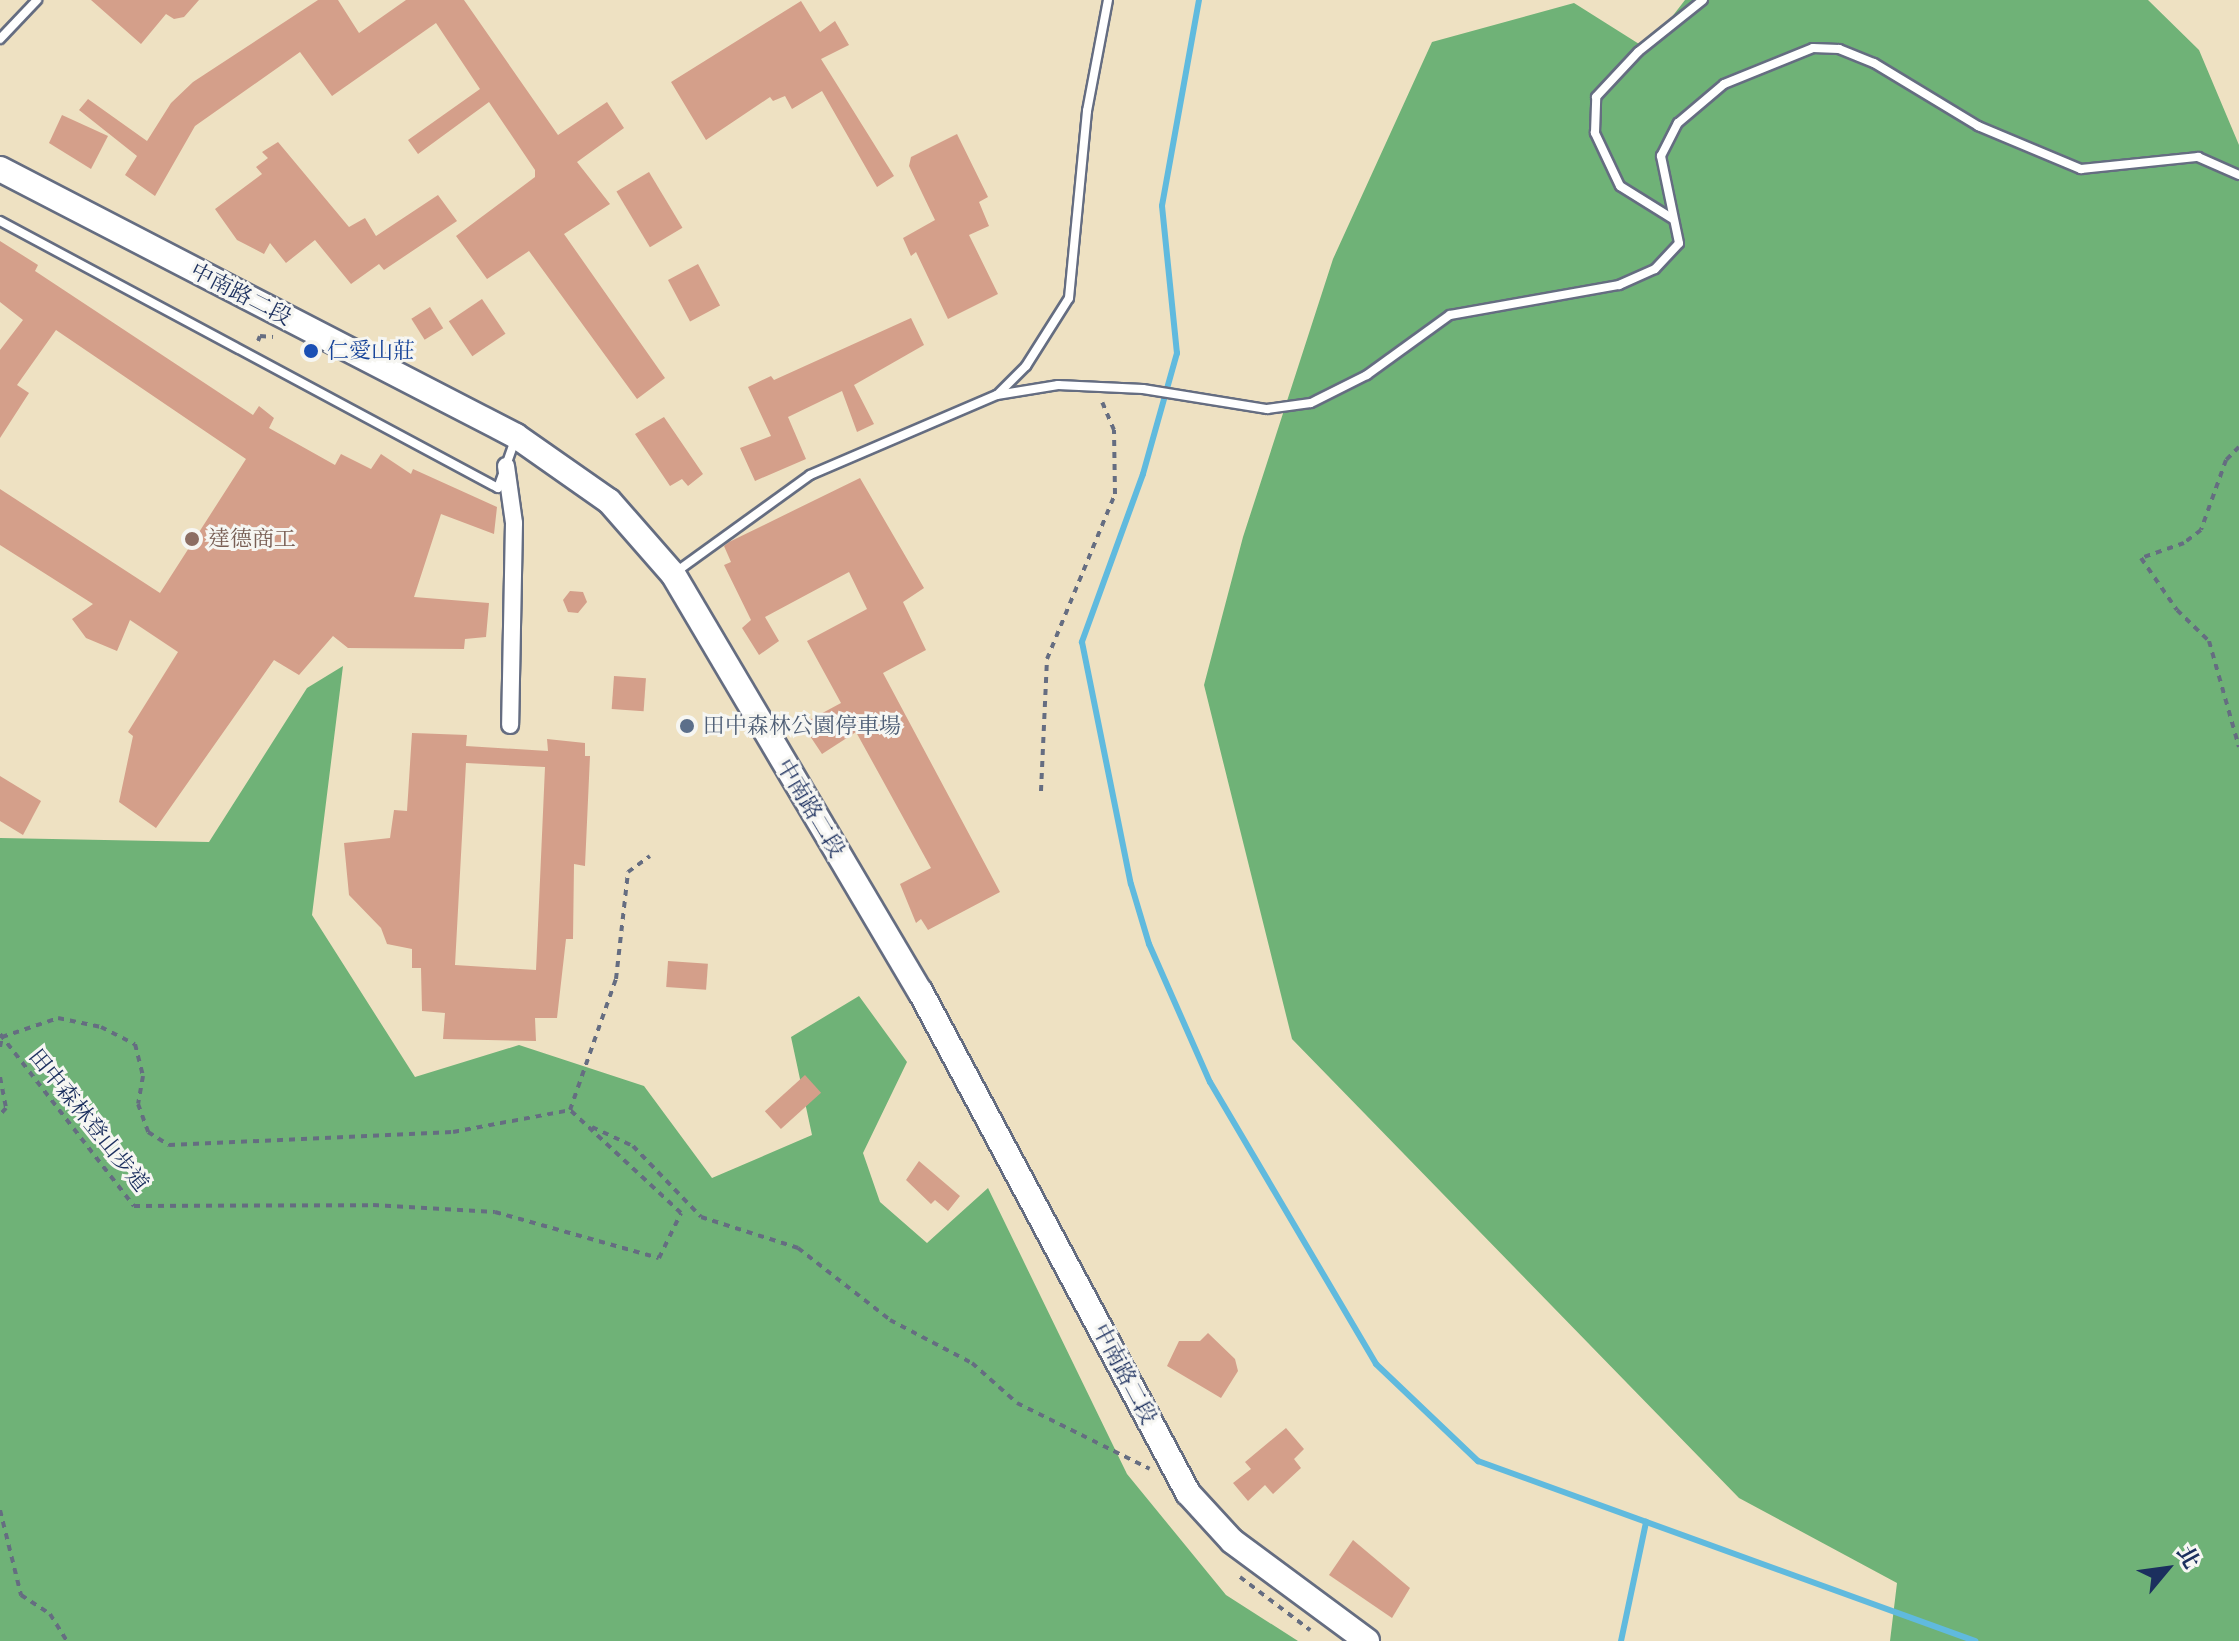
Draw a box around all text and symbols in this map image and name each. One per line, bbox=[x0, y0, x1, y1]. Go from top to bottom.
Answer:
street label: 中南路二段 bbox=[186, 257, 296, 331]
place label: 仁愛山莊 bbox=[327, 338, 415, 364]
marker: 仁愛山莊 bbox=[302, 342, 320, 360]
place label: 達德商工 bbox=[208, 526, 296, 552]
marker: 達德商工 bbox=[183, 530, 201, 548]
place label: 田中森林公園停車場 bbox=[703, 713, 901, 739]
marker: 田中森林公園停車場 bbox=[678, 717, 696, 735]
street label: 中南路二段 bbox=[771, 754, 851, 862]
street label: 田中森林登山步道 bbox=[23, 1043, 155, 1197]
street label: 中南路二段 bbox=[1088, 1319, 1162, 1429]
north arrow bbox=[2127, 1529, 2207, 1609]
text: 北 bbox=[2171, 1541, 2206, 1573]

